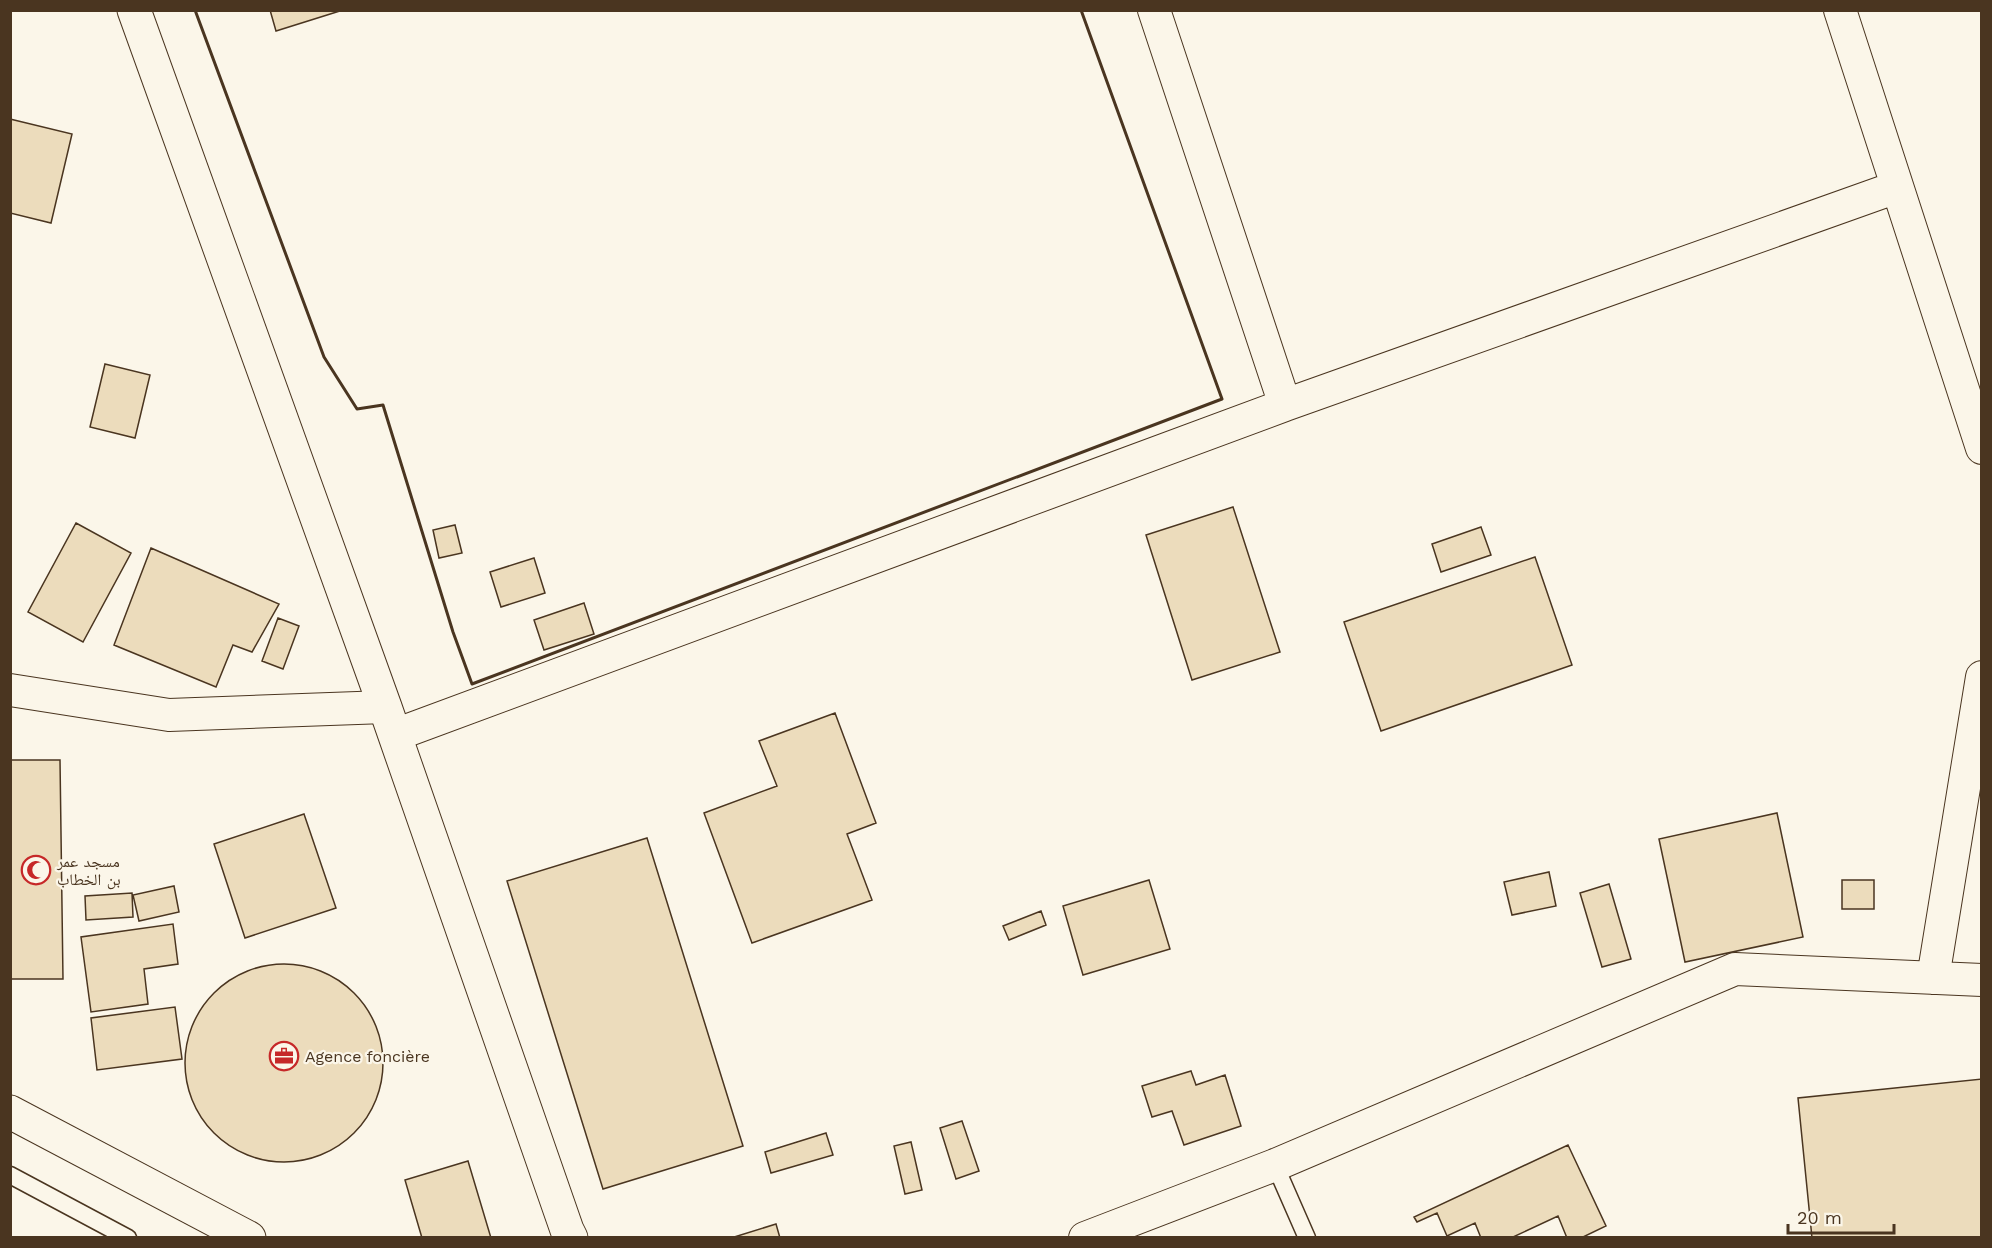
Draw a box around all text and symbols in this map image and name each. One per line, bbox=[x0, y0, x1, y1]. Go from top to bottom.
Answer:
place label: مسجد عمر بن الخطاب bbox=[56, 852, 121, 890]
mosque icon: مسجد عمر بن الخطاب bbox=[20, 854, 52, 886]
office icon: Agence foncière bbox=[268, 1040, 300, 1072]
place label: Agence foncière bbox=[305, 1047, 430, 1066]
scale bar bbox=[1788, 1197, 1894, 1235]
text: 20 m bbox=[1797, 1207, 1842, 1228]

